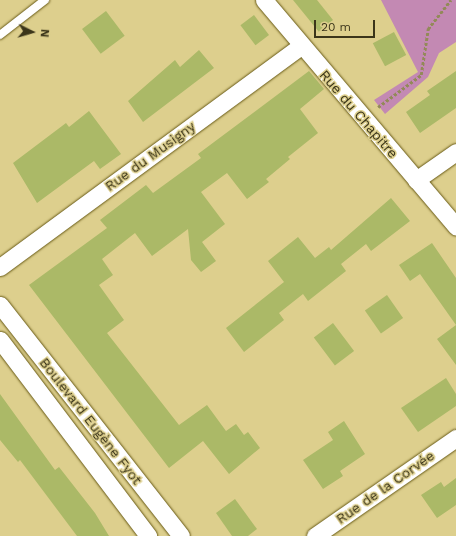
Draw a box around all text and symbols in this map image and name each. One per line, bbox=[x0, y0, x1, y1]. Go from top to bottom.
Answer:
north arrow bbox=[12, 12, 52, 52]
scale bar bbox=[316, 12, 377, 38]
text: 20 m bbox=[321, 20, 351, 34]
text: N bbox=[38, 28, 51, 38]
street label: Rue du Chapitre bbox=[316, 67, 402, 161]
street label: Rue du Musigny bbox=[102, 118, 198, 194]
street label: Boulevard Eugène Fyot bbox=[36, 354, 146, 488]
street label: Rue de la Corvée bbox=[333, 447, 437, 527]

